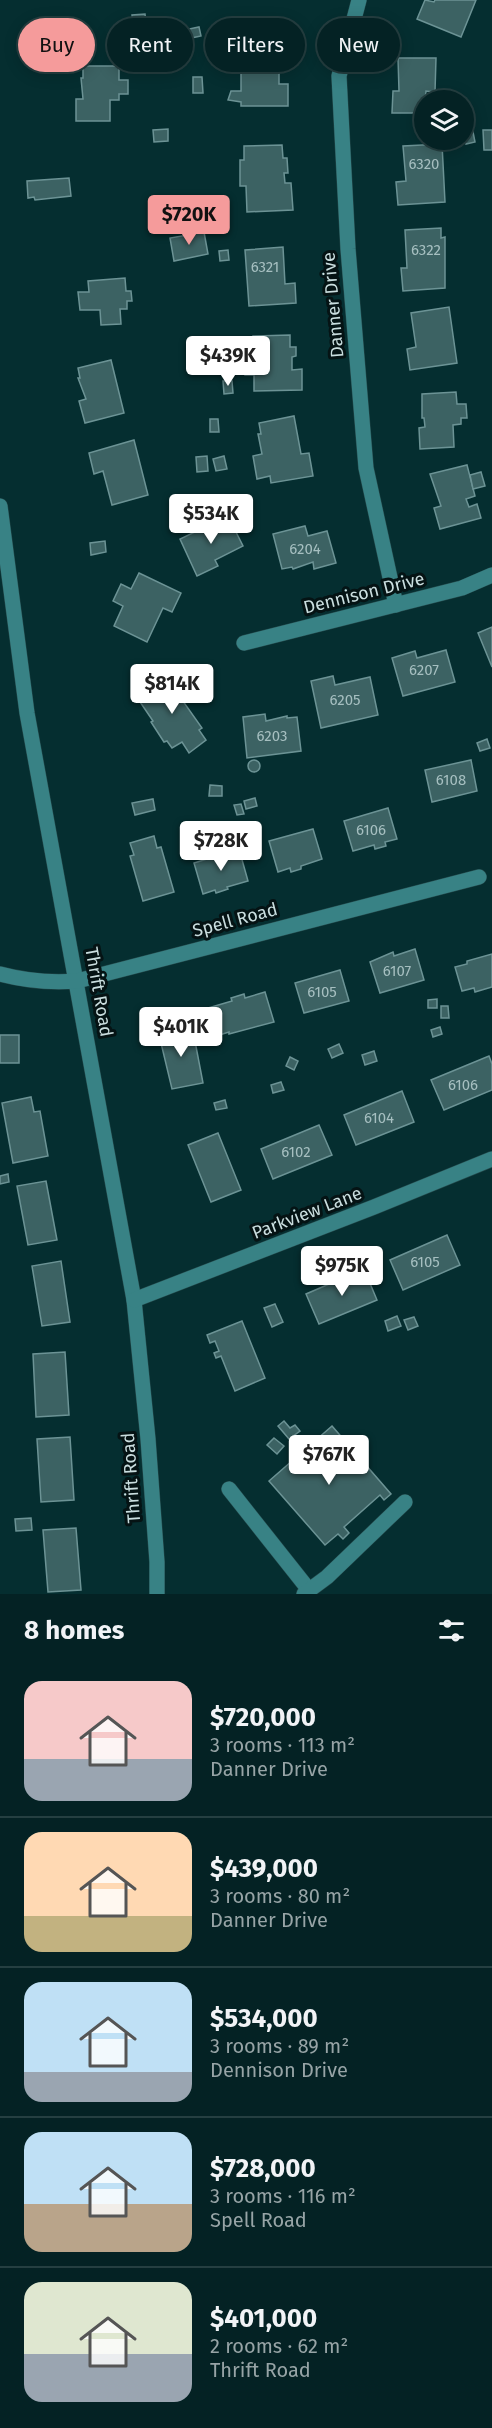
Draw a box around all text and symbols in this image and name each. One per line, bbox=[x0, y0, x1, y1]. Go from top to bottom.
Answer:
chip: Buy bbox=[18, 18, 95, 72]
chip: Rent bbox=[107, 18, 193, 72]
chip: Filters bbox=[205, 18, 305, 72]
chip: New bbox=[317, 18, 400, 72]
map controls bbox=[414, 90, 474, 150]
button: layers bbox=[414, 90, 474, 150]
house number: 6320 bbox=[409, 155, 439, 173]
pin: $720K bbox=[147, 195, 231, 246]
text: $720K bbox=[162, 202, 216, 226]
house number: 6322 bbox=[411, 241, 441, 259]
street label: Danner Drive bbox=[317, 251, 349, 359]
house number: 6321 bbox=[251, 258, 279, 276]
pin: $439K bbox=[186, 336, 270, 387]
text: $439K bbox=[200, 343, 256, 367]
pin: $534K bbox=[169, 494, 253, 545]
text: $534K bbox=[183, 501, 239, 525]
house number: 6204 bbox=[289, 540, 321, 558]
street label: Dennison Drive bbox=[301, 567, 427, 619]
house number: 6207 bbox=[409, 661, 439, 679]
pin: $814K bbox=[130, 664, 214, 715]
text: $814K bbox=[144, 671, 200, 695]
house number: 6205 bbox=[329, 691, 361, 709]
house number: 6203 bbox=[257, 727, 287, 745]
house number: 6108 bbox=[436, 771, 466, 789]
pin: $728K bbox=[179, 821, 263, 872]
house number: 6106 bbox=[356, 821, 386, 839]
text: $728K bbox=[194, 828, 248, 852]
street label: Spell Road bbox=[190, 898, 280, 942]
street label: Thrift Road bbox=[80, 945, 118, 1039]
house number: 6107 bbox=[383, 962, 412, 980]
house number: 6105 bbox=[307, 983, 337, 1001]
pin: $401K bbox=[139, 1007, 223, 1058]
text: $401K bbox=[153, 1014, 209, 1038]
house number: 6106 bbox=[448, 1076, 478, 1094]
house number: 6104 bbox=[364, 1109, 394, 1127]
house number: 6102 bbox=[281, 1143, 311, 1161]
street label: Parkview Lane bbox=[249, 1182, 365, 1244]
pin: $975K bbox=[300, 1246, 384, 1297]
text: $975K bbox=[315, 1253, 369, 1277]
house number: 6105 bbox=[410, 1253, 440, 1271]
street label: Thrift Road bbox=[117, 1432, 145, 1524]
pin: $767K bbox=[287, 1435, 371, 1486]
text: $767K bbox=[303, 1442, 355, 1466]
icon: filters bbox=[435, 1614, 468, 1647]
text: 8 homes bbox=[24, 1615, 124, 1646]
text: $720,000 bbox=[210, 1702, 316, 1733]
icon: home bbox=[72, 1705, 144, 1777]
text: 3 rooms · 113 m² bbox=[210, 1733, 355, 1757]
text: Danner Drive bbox=[210, 1757, 328, 1781]
text: $439,000 bbox=[210, 1853, 318, 1884]
icon: home bbox=[72, 1856, 144, 1928]
text: 3 rooms · 80 m² bbox=[210, 1884, 350, 1908]
text: Danner Drive bbox=[210, 1908, 328, 1932]
text: $534,000 bbox=[210, 2003, 318, 2034]
icon: home bbox=[72, 2006, 144, 2078]
text: 3 rooms · 89 m² bbox=[210, 2034, 349, 2058]
text: Dennison Drive bbox=[210, 2058, 348, 2082]
text: $728,000 bbox=[210, 2153, 316, 2184]
icon: home bbox=[72, 2156, 144, 2228]
text: 3 rooms · 116 m² bbox=[210, 2184, 356, 2208]
text: Spell Road bbox=[210, 2208, 307, 2232]
text: $401,000 bbox=[210, 2303, 317, 2334]
icon: home bbox=[72, 2306, 144, 2378]
text: 2 rooms · 62 m² bbox=[210, 2334, 348, 2358]
text: Thrift Road bbox=[210, 2358, 311, 2382]

